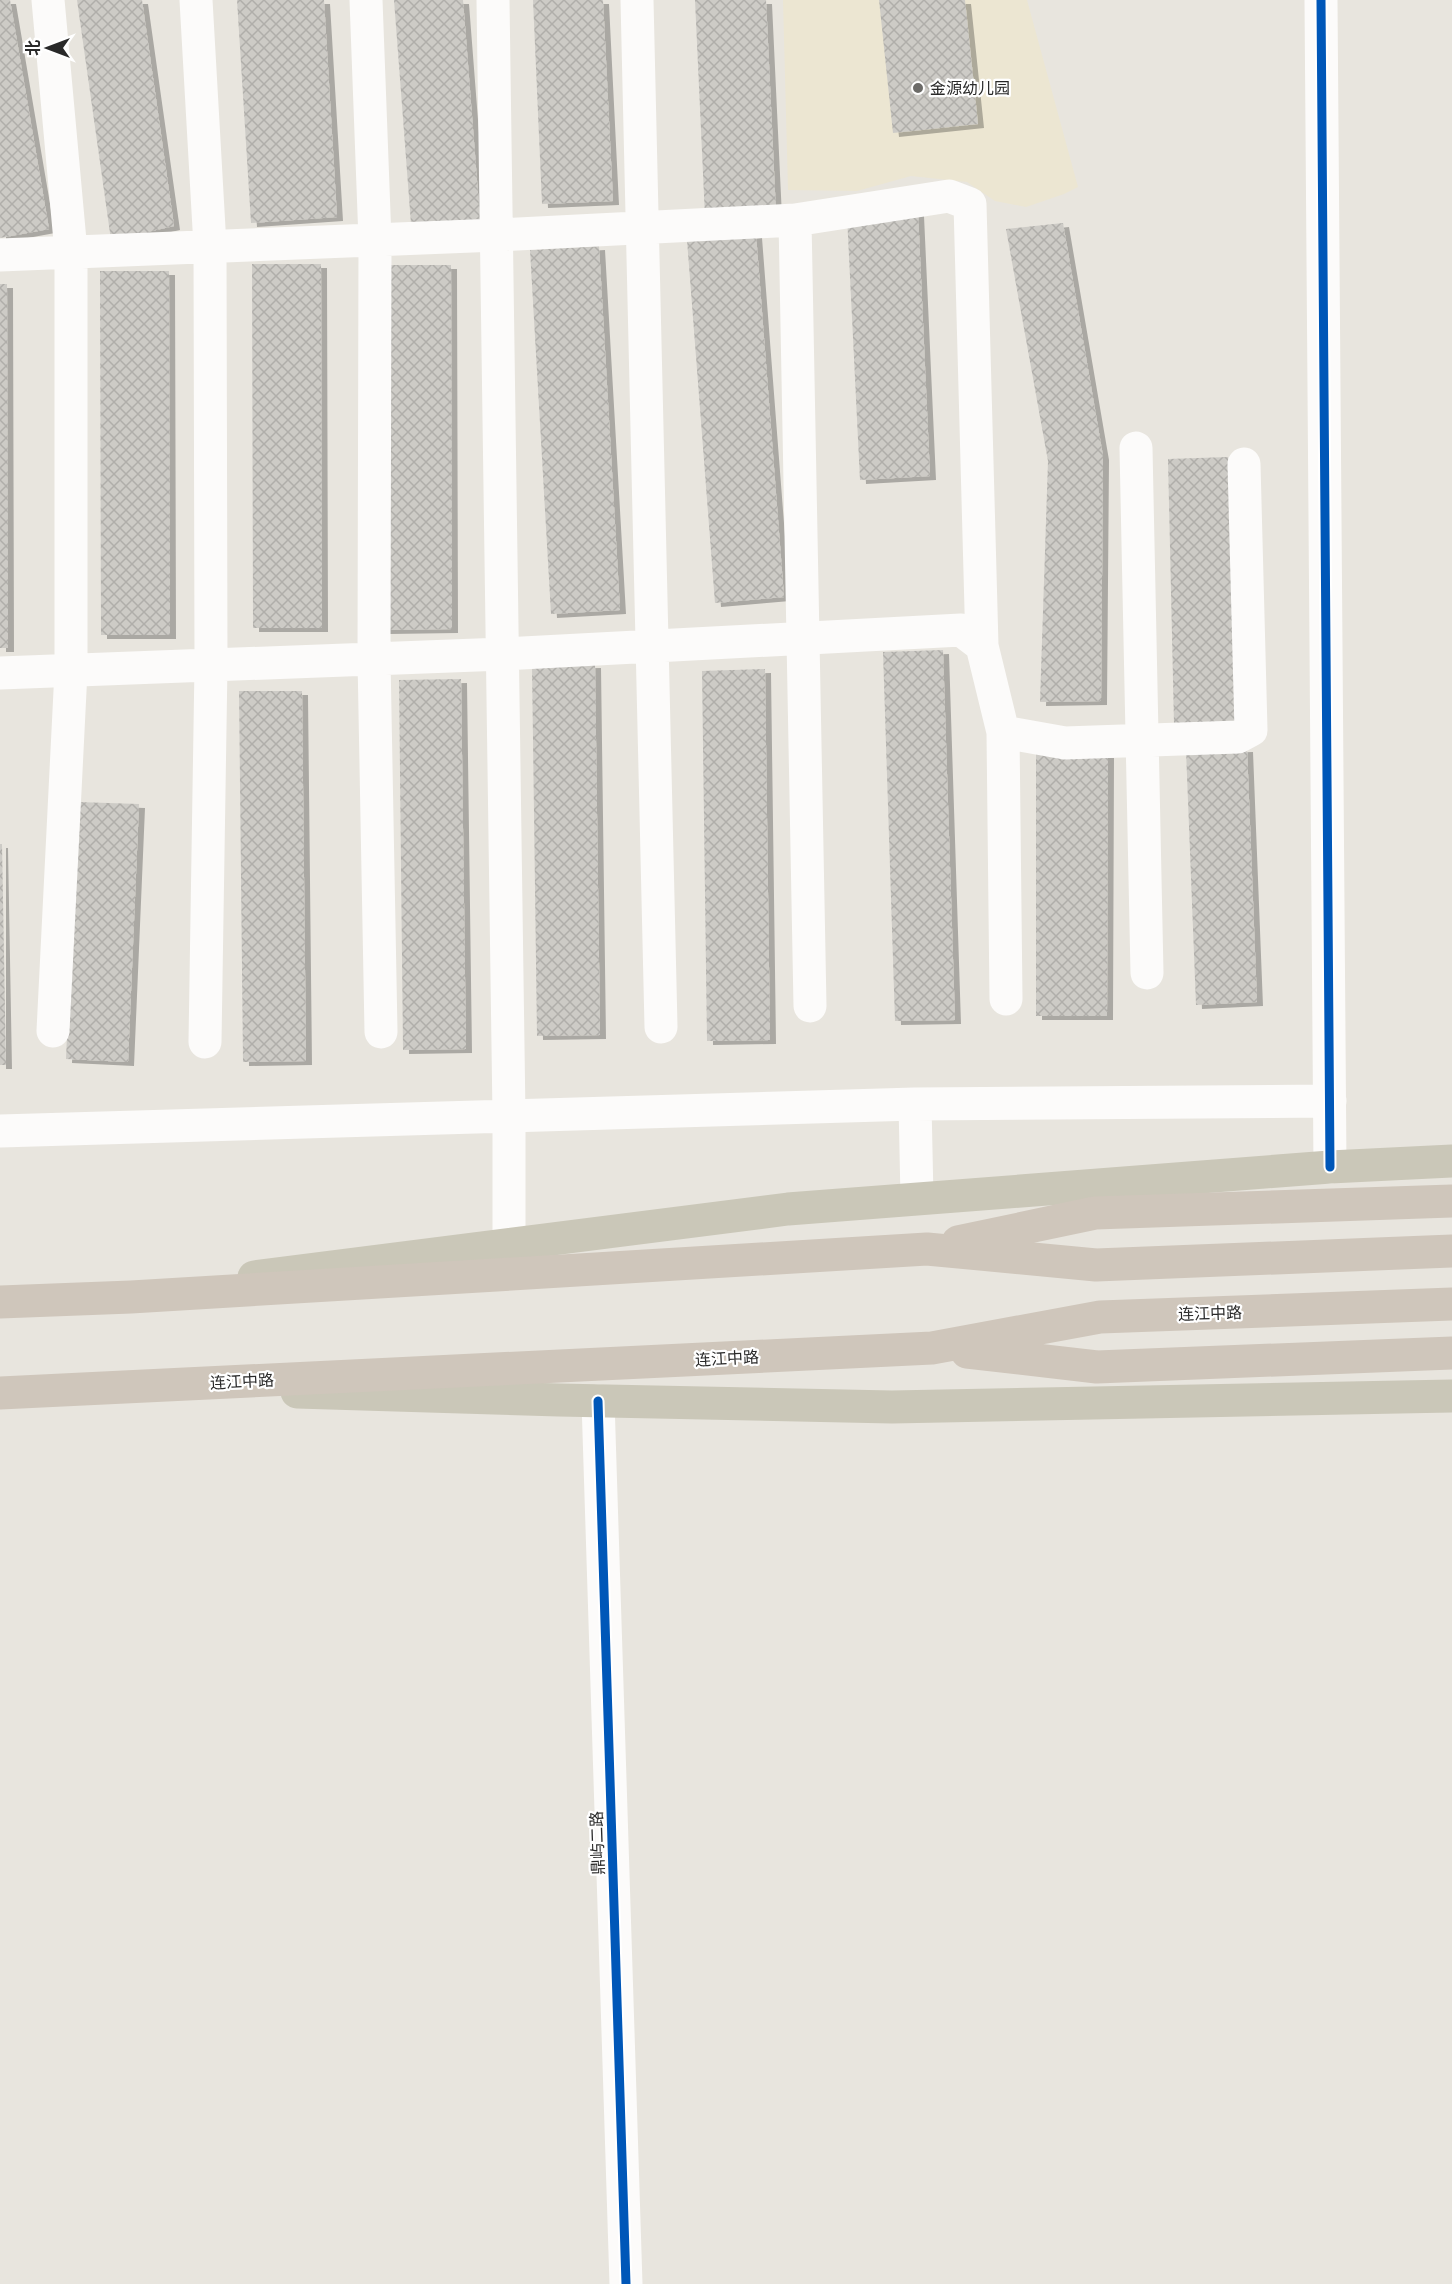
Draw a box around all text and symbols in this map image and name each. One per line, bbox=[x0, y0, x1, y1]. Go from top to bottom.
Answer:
north arrow bbox=[18, 18, 78, 78]
text: 北 bbox=[23, 40, 45, 56]
place label: 金源幼儿园 bbox=[930, 78, 1010, 100]
marker: 金源幼儿园 bbox=[911, 81, 925, 95]
street label: 连江中路 bbox=[1178, 1302, 1242, 1326]
street label: 连江中路 bbox=[695, 1346, 760, 1372]
street label: 连江中路 bbox=[210, 1369, 275, 1395]
street label: 鼎屿二路 bbox=[586, 1811, 610, 1875]

